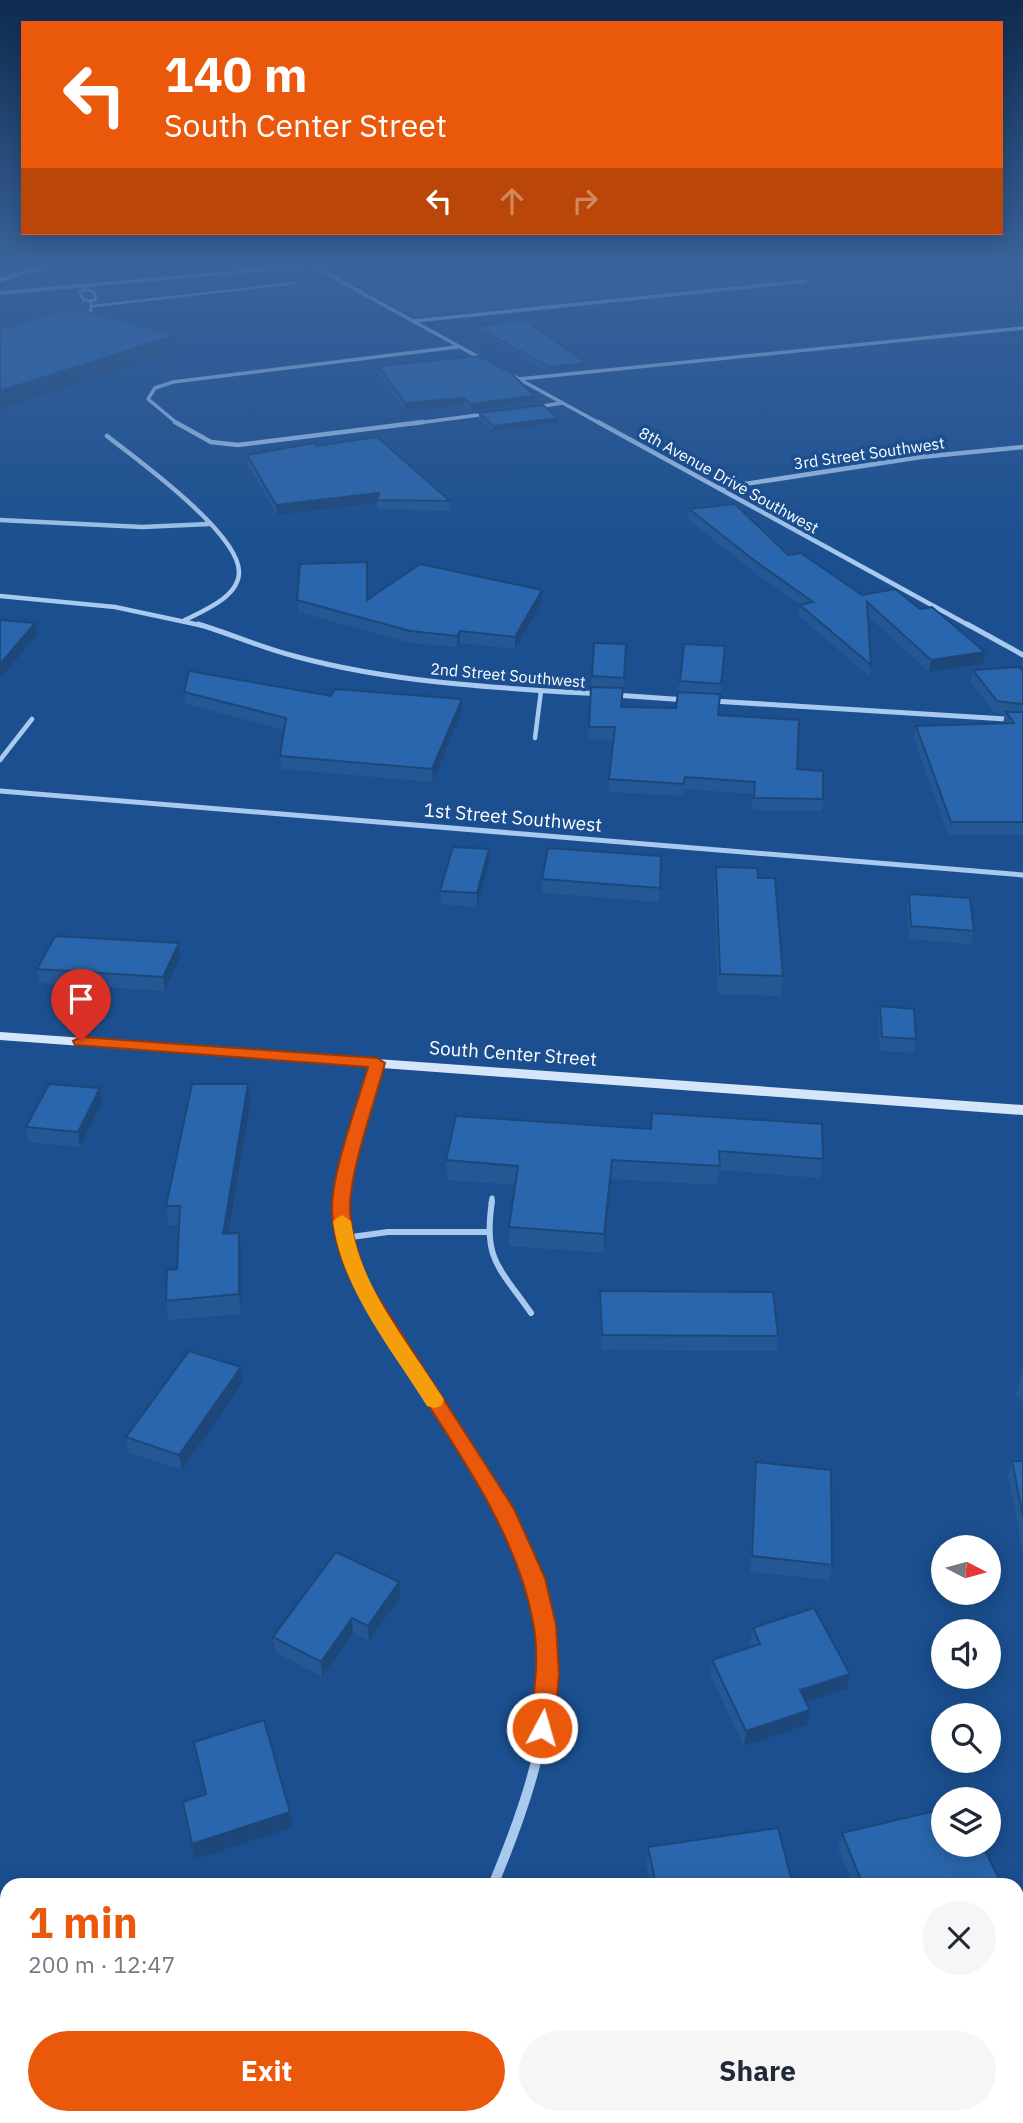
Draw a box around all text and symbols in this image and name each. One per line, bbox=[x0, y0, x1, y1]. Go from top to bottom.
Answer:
text: 140 m bbox=[164, 42, 308, 105]
icon: left bbox=[49, 49, 140, 140]
text: South Center Street bbox=[164, 104, 447, 146]
icon: left bbox=[420, 182, 458, 220]
icon: ahead bbox=[493, 182, 531, 220]
icon: right bbox=[566, 182, 604, 220]
street label: 8th Avenue Drive Southwest bbox=[636, 422, 822, 538]
street label: 3rd Street Southwest bbox=[792, 432, 946, 474]
street label: 2nd Street Southwest bbox=[430, 658, 586, 692]
street label: 1st Street Southwest bbox=[423, 797, 603, 837]
pin bbox=[51, 969, 111, 1041]
icon: arrive bbox=[62, 980, 100, 1018]
street label: South Center Street bbox=[428, 1035, 598, 1071]
north arrow bbox=[931, 1535, 1001, 1605]
map controls bbox=[931, 1535, 1001, 1857]
button: sound bbox=[931, 1619, 1001, 1689]
position arrow bbox=[505, 1691, 579, 1765]
button: search bbox=[931, 1703, 1001, 1773]
button: layers bbox=[931, 1787, 1001, 1857]
text: 1 min bbox=[28, 1895, 138, 1950]
button: close bbox=[922, 1901, 996, 1975]
text: 200 m · 12:47 bbox=[28, 1949, 175, 1979]
button: Exit bbox=[28, 2031, 505, 2111]
button: Share bbox=[519, 2031, 996, 2111]

